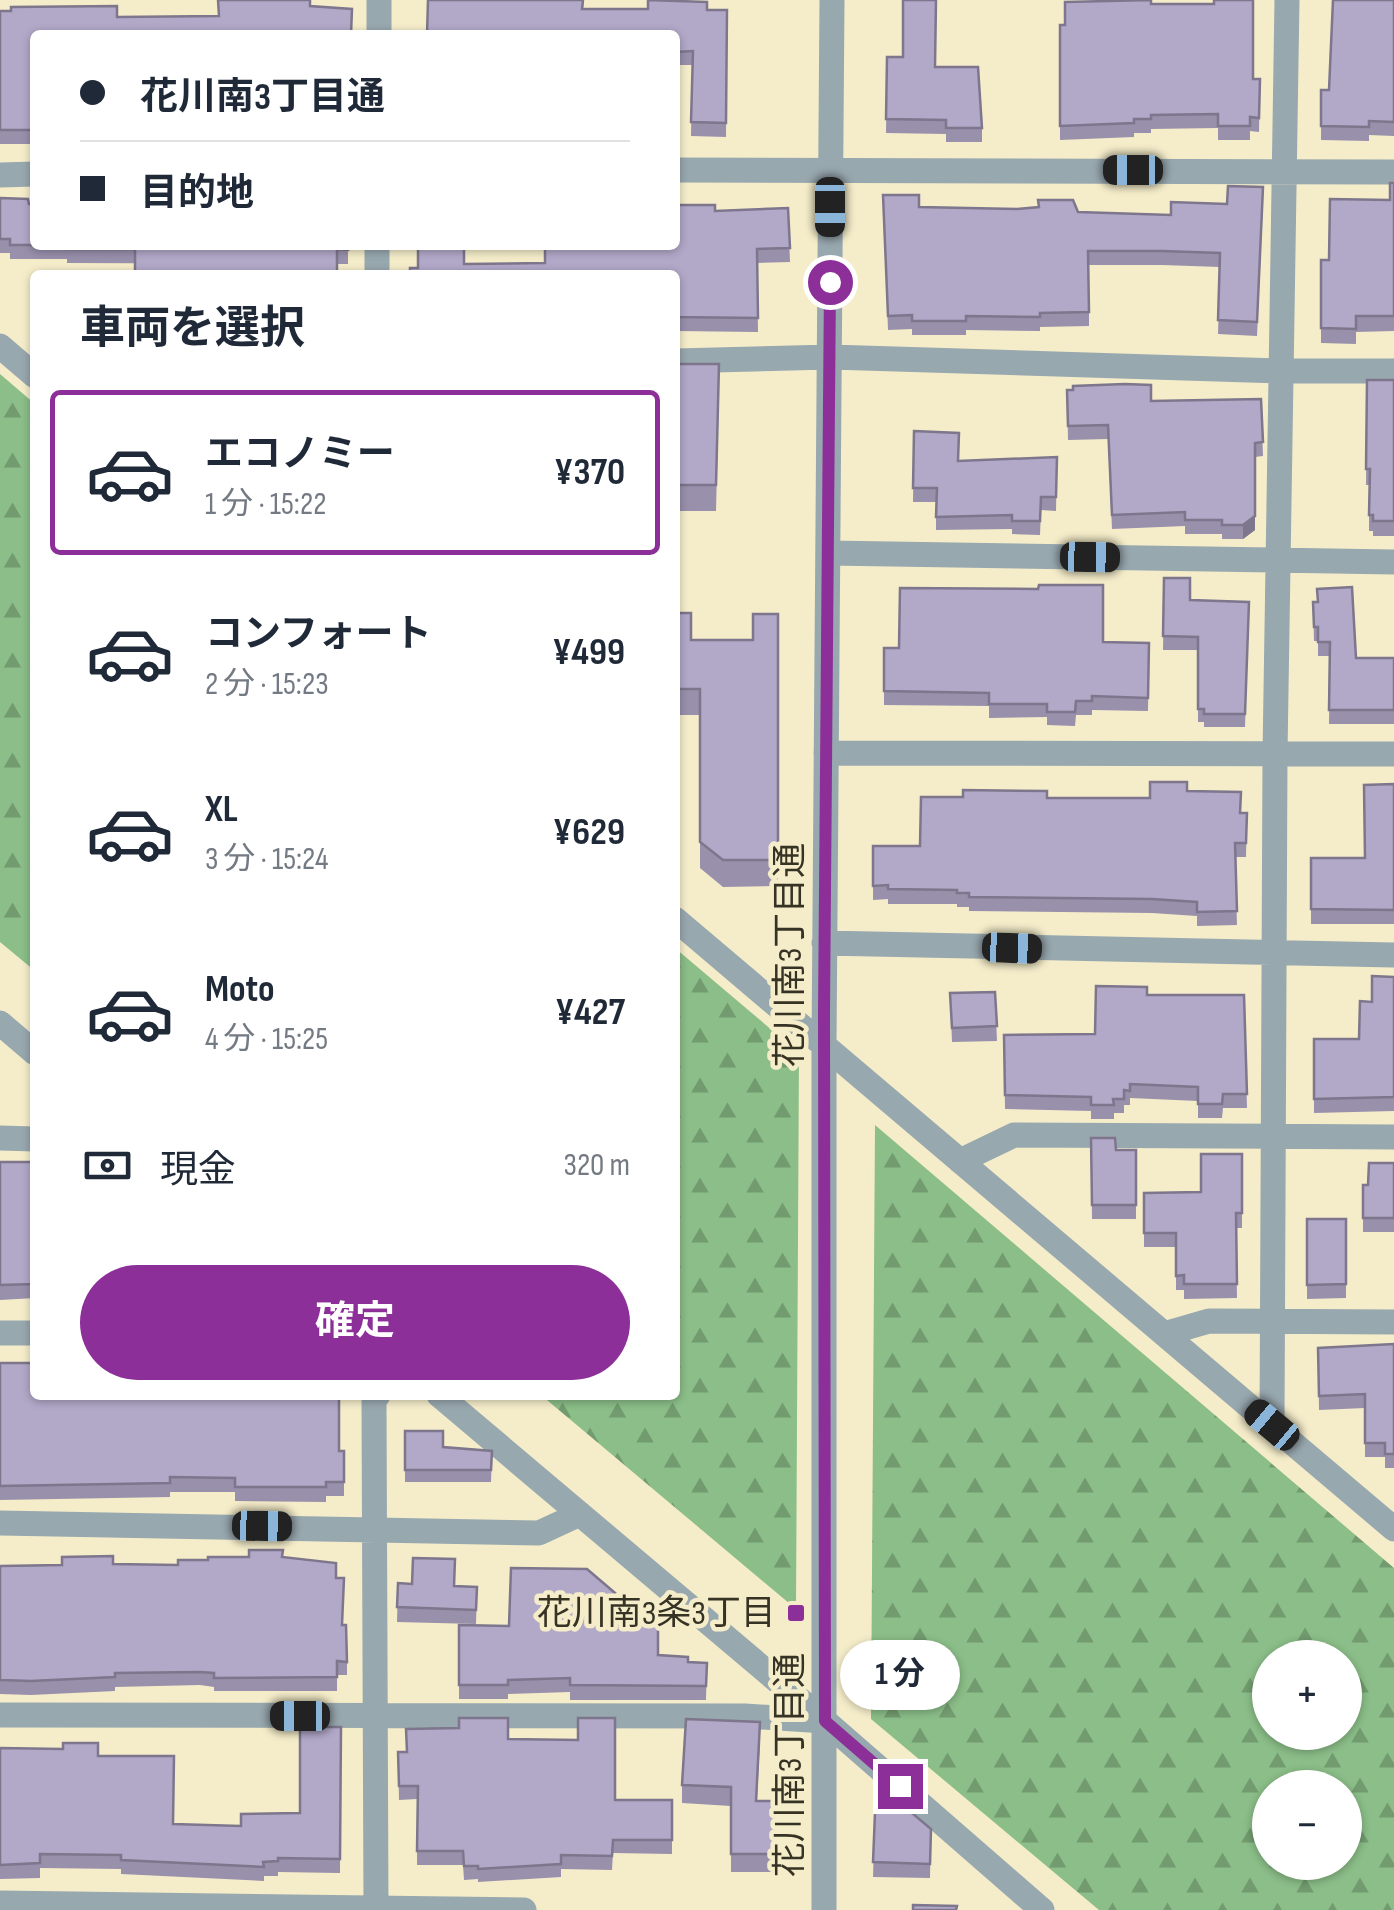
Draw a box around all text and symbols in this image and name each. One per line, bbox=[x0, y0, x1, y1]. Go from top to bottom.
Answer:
text: 花川南3丁目通 bbox=[140, 75, 385, 120]
car bbox=[1103, 155, 1163, 185]
text: 目的地 bbox=[140, 171, 254, 216]
car bbox=[815, 177, 845, 237]
route start bbox=[808, 260, 853, 305]
text: 車両を選択 bbox=[80, 302, 305, 357]
icon: car bbox=[85, 428, 175, 518]
text: エコノミー bbox=[205, 432, 395, 477]
text: ¥370 bbox=[554, 450, 625, 495]
text: 1 分 · 15:22 bbox=[205, 485, 326, 524]
car bbox=[1060, 541, 1120, 573]
icon: car bbox=[85, 608, 175, 698]
text: コンフォート bbox=[205, 612, 432, 657]
text: ¥499 bbox=[552, 630, 625, 675]
text: 2 分 · 15:23 bbox=[205, 665, 329, 704]
text: XL bbox=[205, 787, 238, 832]
icon: car bbox=[85, 788, 175, 878]
text: ¥629 bbox=[553, 810, 625, 855]
text: 3 分 · 15:24 bbox=[205, 840, 329, 879]
street label: 花川南3丁目通 bbox=[769, 843, 812, 1067]
car bbox=[981, 932, 1043, 964]
text: Moto bbox=[205, 967, 275, 1012]
icon: car bbox=[85, 968, 175, 1058]
text: ¥427 bbox=[555, 990, 625, 1035]
text: 4 分 · 15:25 bbox=[205, 1020, 328, 1059]
icon: cash bbox=[80, 1138, 135, 1193]
text: 320 m bbox=[563, 1146, 630, 1185]
text: 現金 bbox=[160, 1148, 236, 1193]
button: 確定 bbox=[80, 1265, 630, 1380]
car bbox=[1239, 1394, 1305, 1456]
car bbox=[232, 1510, 292, 1542]
place label: 花川南3条3丁目 bbox=[537, 1592, 776, 1635]
marker: 花川南3条3丁目 bbox=[785, 1602, 807, 1624]
map controls bbox=[1252, 1640, 1362, 1880]
button: + bbox=[1252, 1640, 1362, 1750]
callout: 1 分 bbox=[840, 1641, 960, 1711]
street label: 花川南3丁目通 bbox=[769, 1653, 812, 1877]
text: 1 分 bbox=[875, 1655, 925, 1694]
car bbox=[270, 1701, 330, 1731]
route end bbox=[878, 1764, 923, 1809]
button: − bbox=[1252, 1770, 1362, 1880]

